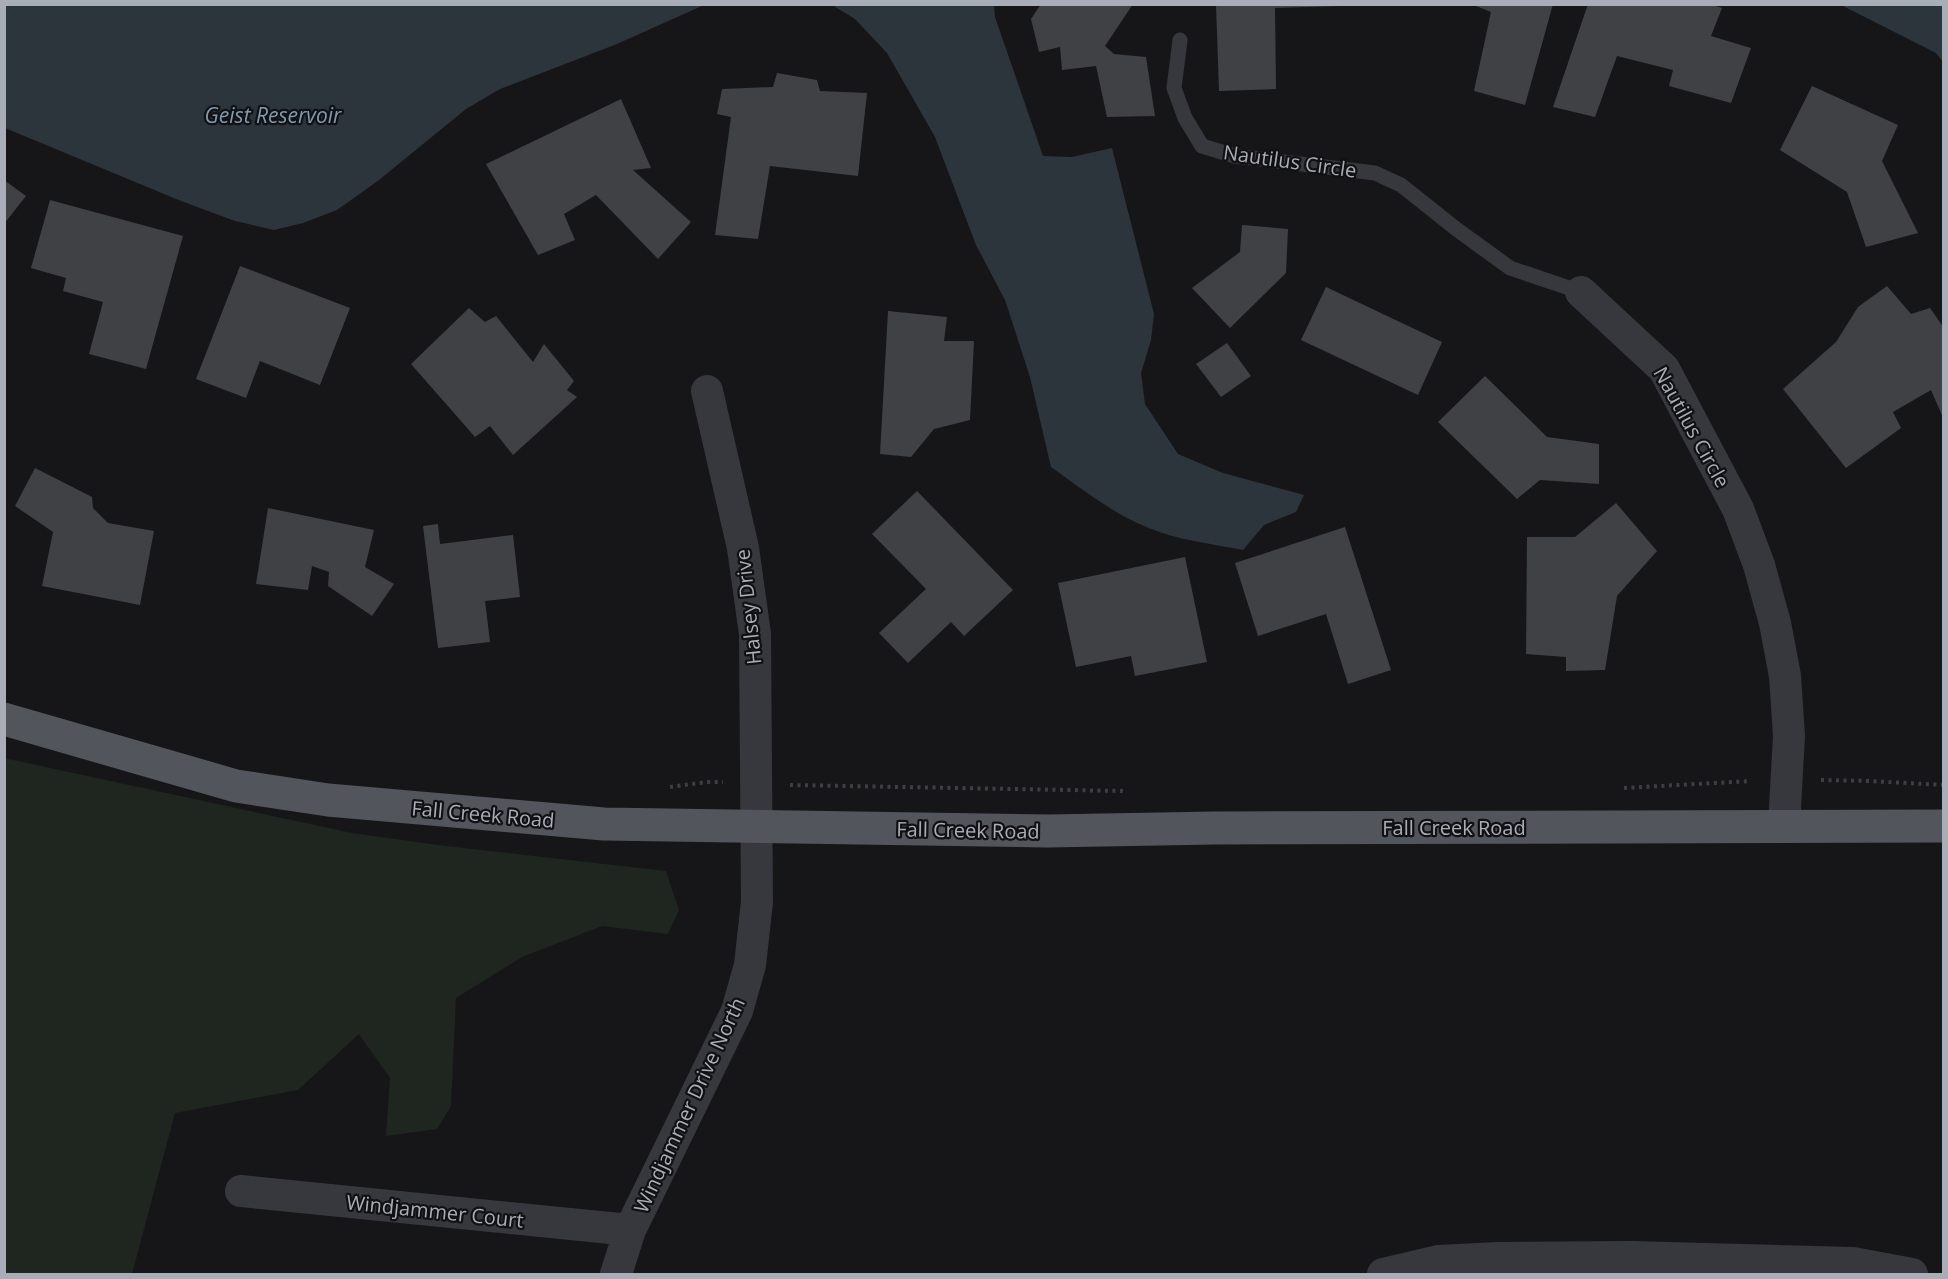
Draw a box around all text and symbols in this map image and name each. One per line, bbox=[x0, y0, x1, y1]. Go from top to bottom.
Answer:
water label: Geist Reservoir bbox=[205, 101, 342, 129]
street label: Nautilus Circle bbox=[1222, 138, 1358, 184]
street label: Nautilus Circle bbox=[1648, 362, 1736, 492]
street label: Halsey Drive bbox=[729, 548, 767, 666]
street label: Fall Creek Road bbox=[410, 794, 556, 834]
street label: Fall Creek Road bbox=[1382, 814, 1526, 841]
street label: Fall Creek Road bbox=[896, 815, 1040, 845]
street label: Windjammer Drive North bbox=[627, 993, 751, 1217]
street label: Windjammer Court bbox=[345, 1188, 525, 1234]

